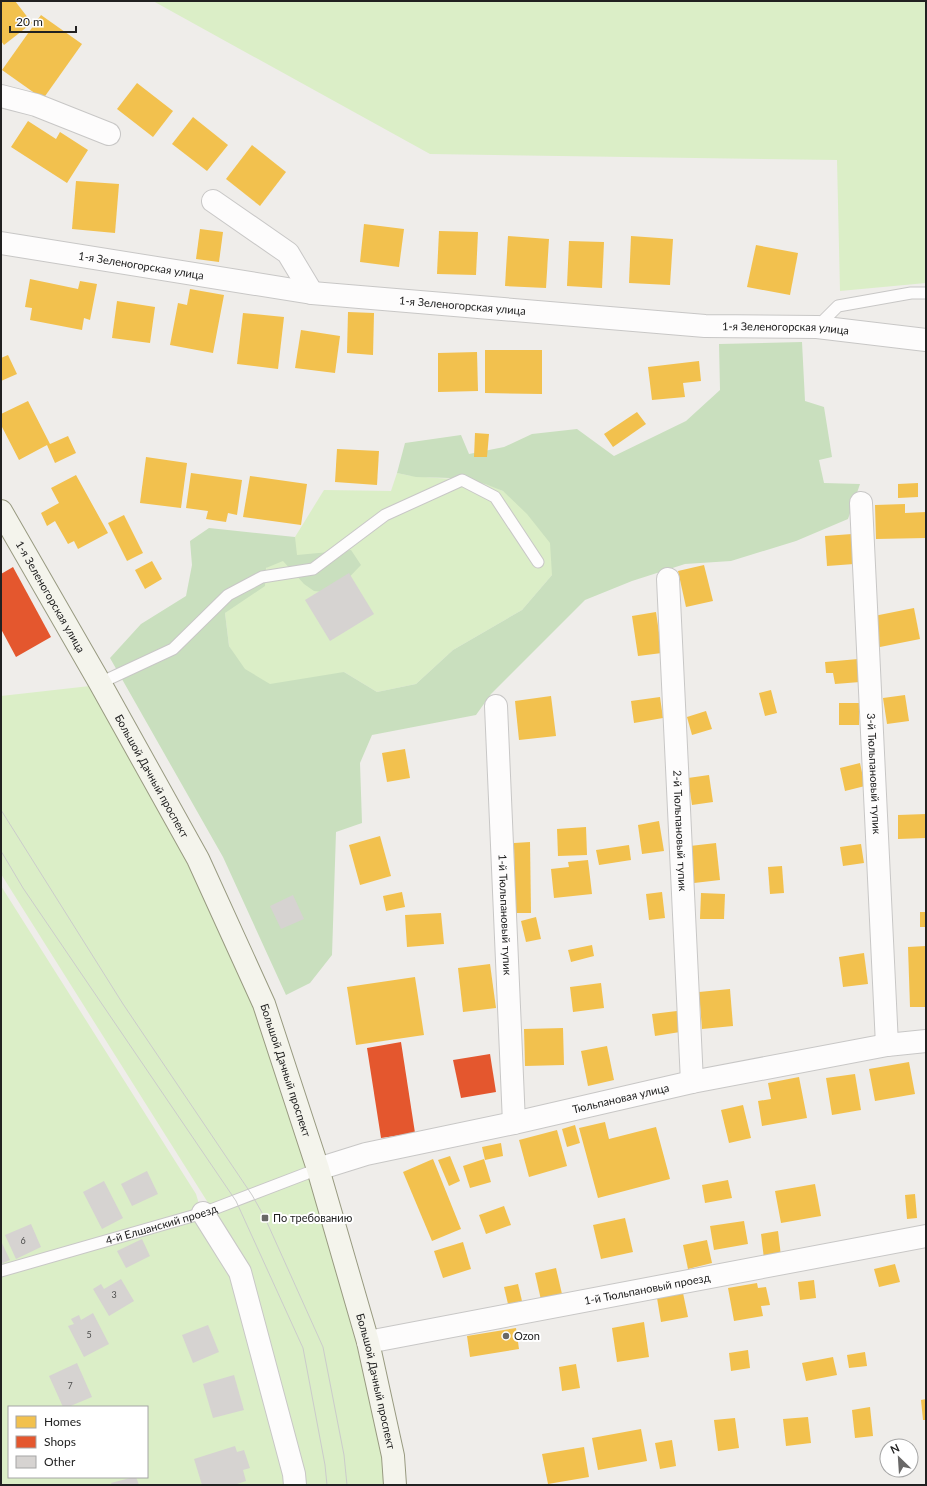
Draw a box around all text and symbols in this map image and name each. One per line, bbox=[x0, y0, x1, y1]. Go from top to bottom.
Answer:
scale bar bbox=[10, 8, 76, 34]
text: 20 m bbox=[16, 14, 43, 29]
street label: 1-я Зеленогорская улица bbox=[78, 249, 205, 282]
street label: 1-я Зеленогорская улица bbox=[399, 293, 526, 317]
street label: 1-я Зеленогорская улица bbox=[722, 319, 850, 337]
street label: 1-я Зеленогорская улица bbox=[14, 538, 88, 655]
street label: Большой Дачный проспект bbox=[113, 712, 192, 840]
street label: 3-й Тюльпановый тупик bbox=[865, 713, 884, 835]
street label: 2-й Тюльпановый тупик bbox=[671, 770, 690, 892]
street label: 1-й Тюльпановый тупик bbox=[496, 854, 515, 976]
street label: Большой Дачный проспект bbox=[258, 1002, 314, 1139]
street label: Тюльпановая улица bbox=[571, 1081, 670, 1115]
street label: 4-й Елшанский проезд bbox=[104, 1201, 219, 1247]
place label: По требованию bbox=[273, 1211, 353, 1224]
marker: По требованию bbox=[260, 1213, 270, 1223]
house number: 6 bbox=[20, 1235, 26, 1246]
street label: 1-й Тюльпановый проезд bbox=[583, 1270, 711, 1307]
house number: 3 bbox=[111, 1289, 117, 1300]
street label: Большой Дачный проспект bbox=[354, 1312, 398, 1451]
house number: 5 bbox=[86, 1329, 92, 1340]
place label: Ozon bbox=[514, 1329, 540, 1342]
marker: Ozon bbox=[501, 1331, 511, 1341]
house number: 7 bbox=[67, 1380, 73, 1391]
legend bbox=[8, 1406, 148, 1478]
text: Homes bbox=[44, 1414, 81, 1429]
text: Shops bbox=[44, 1434, 76, 1449]
north arrow bbox=[879, 1438, 919, 1478]
text: N bbox=[888, 1441, 901, 1456]
text: Other bbox=[44, 1454, 76, 1469]

